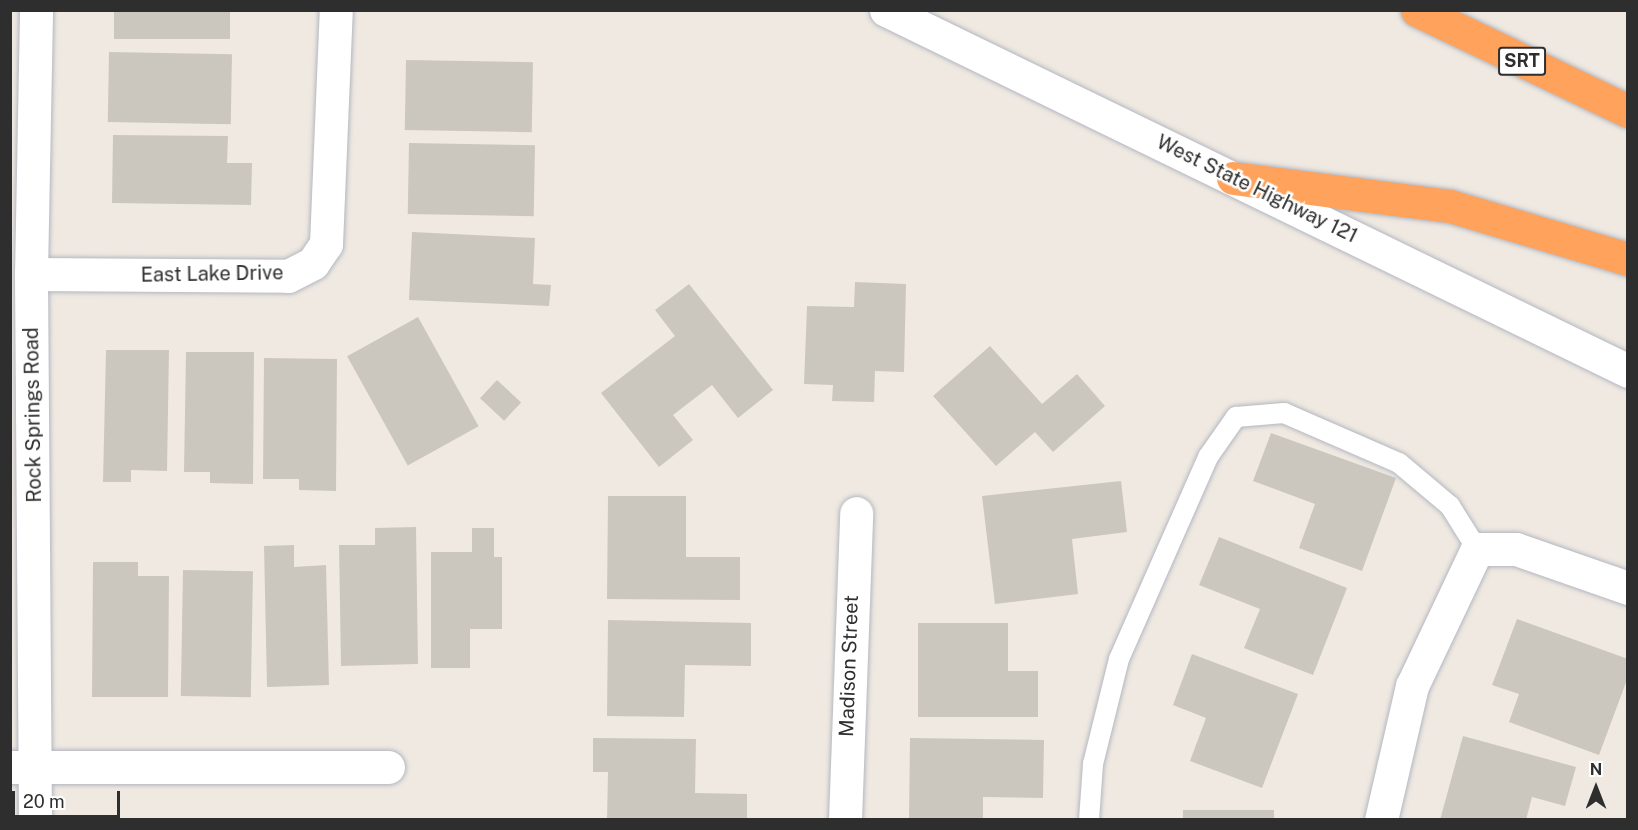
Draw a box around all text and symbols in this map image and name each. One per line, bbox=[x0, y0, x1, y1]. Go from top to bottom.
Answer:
road number: SRT bbox=[1498, 46, 1546, 76]
street label: West State Highway 121 bbox=[1153, 130, 1361, 248]
street label: East Lake Drive bbox=[140, 261, 284, 287]
street label: Rock Springs Road bbox=[19, 327, 47, 503]
street label: Madison Street bbox=[835, 595, 863, 737]
north arrow bbox=[1566, 758, 1626, 818]
text: N bbox=[1590, 760, 1602, 779]
scale bar bbox=[15, 779, 123, 817]
text: 20 m bbox=[23, 791, 65, 812]

